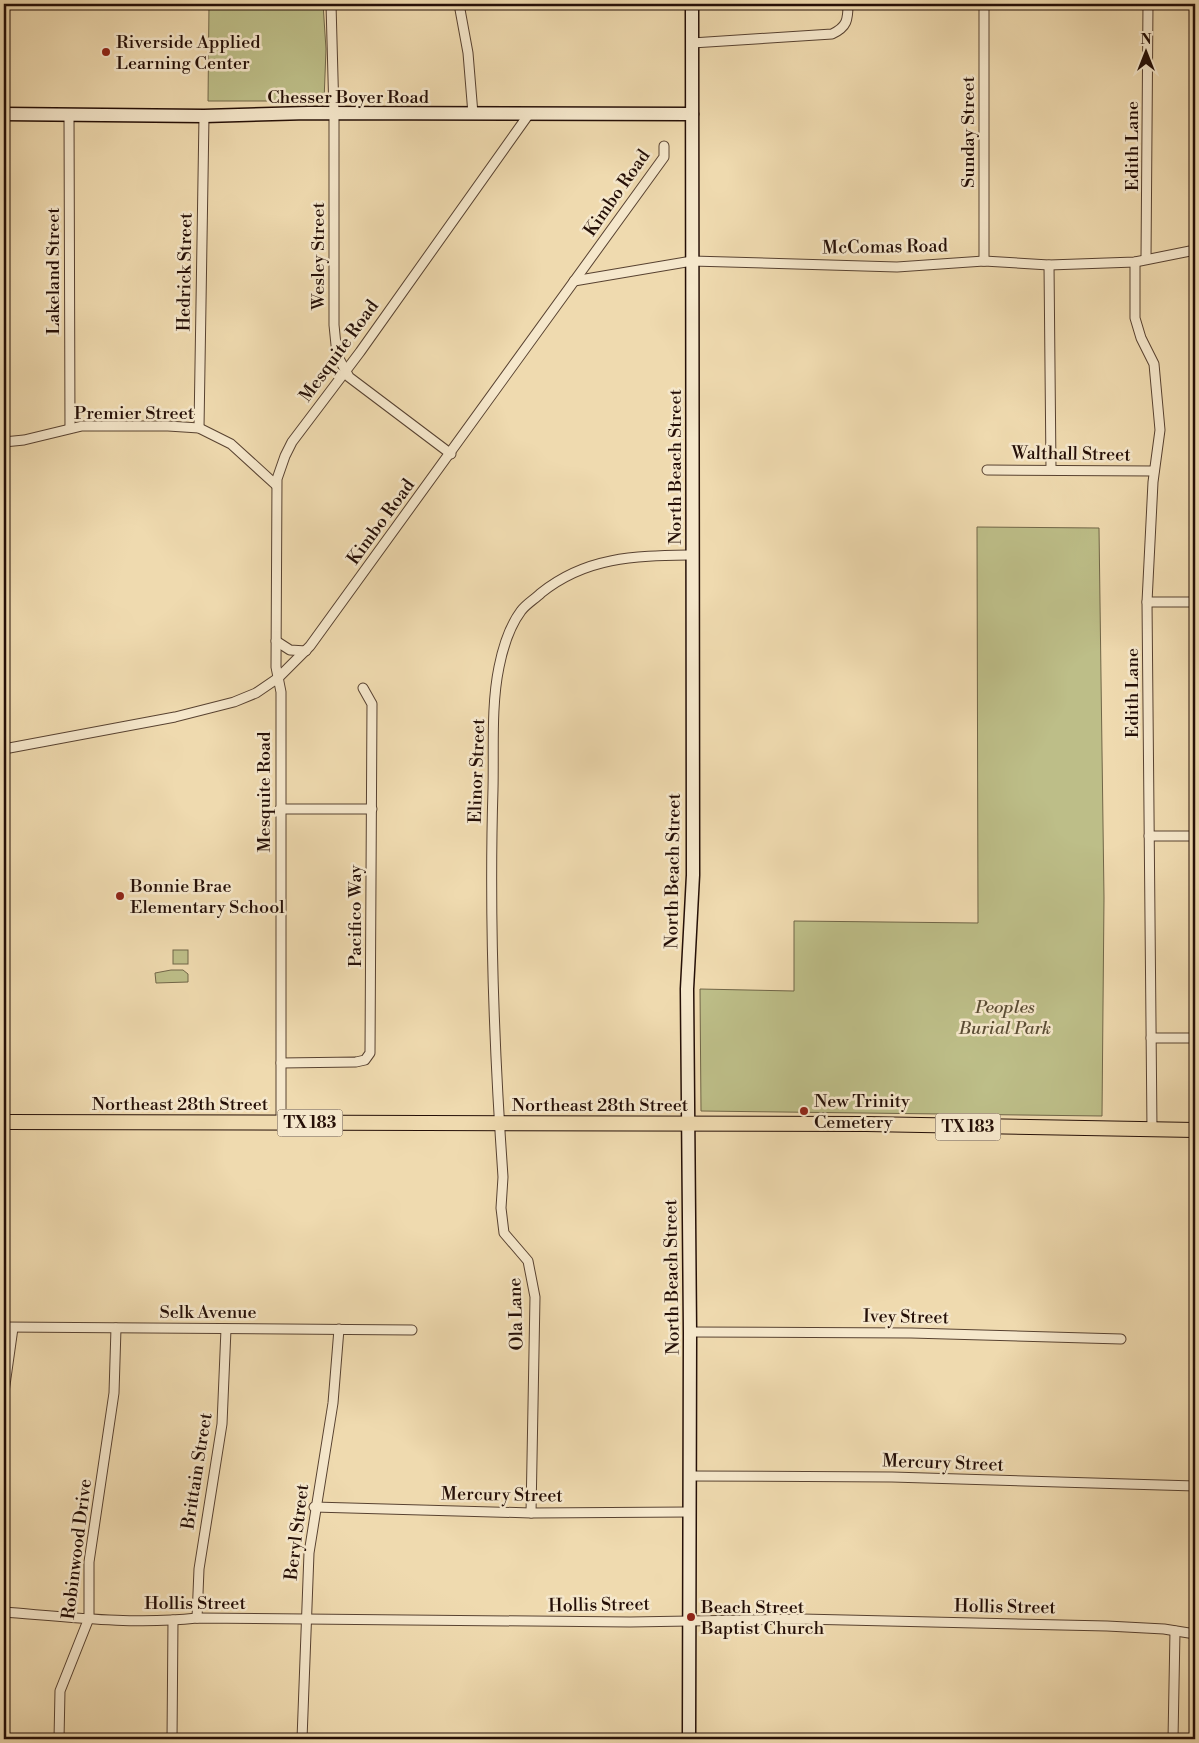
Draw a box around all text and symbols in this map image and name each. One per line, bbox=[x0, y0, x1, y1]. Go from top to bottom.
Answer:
north arrow bbox=[1122, 28, 1172, 78]
place label: Riverside Applied Learning Center bbox=[116, 31, 261, 75]
text: N bbox=[1140, 31, 1152, 49]
marker: Riverside Applied Learning Center bbox=[100, 46, 112, 58]
street label: Sunday Street bbox=[957, 75, 980, 188]
street label: Chesser Boyer Road bbox=[267, 86, 430, 109]
street label: Edith Lane bbox=[1121, 101, 1144, 191]
street label: Kimbo Road bbox=[579, 145, 656, 241]
street label: Wesley Street bbox=[307, 201, 330, 311]
street label: Lakeland Street bbox=[42, 207, 65, 335]
street label: Hedrick Street bbox=[172, 212, 198, 332]
street label: McComas Road bbox=[822, 234, 949, 260]
street label: Mesquite Road bbox=[294, 295, 384, 407]
street label: North Beach Street bbox=[664, 389, 687, 545]
street label: Premier Street bbox=[74, 402, 195, 425]
street label: Walthall Street bbox=[1010, 441, 1131, 467]
street label: Kimbo Road bbox=[342, 474, 420, 569]
street label: Edith Lane bbox=[1121, 648, 1144, 738]
street label: Elinor Street bbox=[464, 718, 490, 824]
street label: Mesquite Road bbox=[253, 731, 276, 852]
street label: North Beach Street bbox=[660, 792, 686, 949]
street label: Pacifico Way bbox=[344, 865, 367, 967]
place label: Bonnie Brae Elementary School bbox=[129, 875, 285, 919]
marker: Bonnie Brae Elementary School bbox=[114, 890, 126, 902]
park label: Peoples Burial Park bbox=[958, 996, 1051, 1040]
place label: New Trinity Cemetery bbox=[814, 1090, 910, 1134]
street label: Northeast 28th Street bbox=[92, 1093, 269, 1116]
street label: Northeast 28th Street bbox=[512, 1094, 689, 1117]
marker: New Trinity Cemetery bbox=[798, 1105, 810, 1117]
road number: TX 183 bbox=[278, 1110, 342, 1136]
road number: TX 183 bbox=[936, 1114, 1000, 1140]
street label: North Beach Street bbox=[659, 1198, 685, 1355]
street label: Ola Lane bbox=[503, 1277, 529, 1351]
street label: Selk Avenue bbox=[159, 1301, 257, 1324]
street label: Ivey Street bbox=[863, 1305, 950, 1329]
street label: Brittain Street bbox=[176, 1410, 218, 1532]
street label: Mercury Street bbox=[882, 1449, 1005, 1477]
street label: Robinwood Drive bbox=[57, 1477, 97, 1621]
street label: Beryl Street bbox=[280, 1482, 314, 1582]
street label: Mercury Street bbox=[441, 1482, 564, 1508]
street label: Hollis Street bbox=[144, 1592, 246, 1615]
street label: Hollis Street bbox=[548, 1593, 651, 1617]
street label: Hollis Street bbox=[954, 1595, 1057, 1619]
place label: Beach Street Baptist Church bbox=[700, 1596, 824, 1640]
marker: Beach Street Baptist Church bbox=[685, 1611, 697, 1623]

